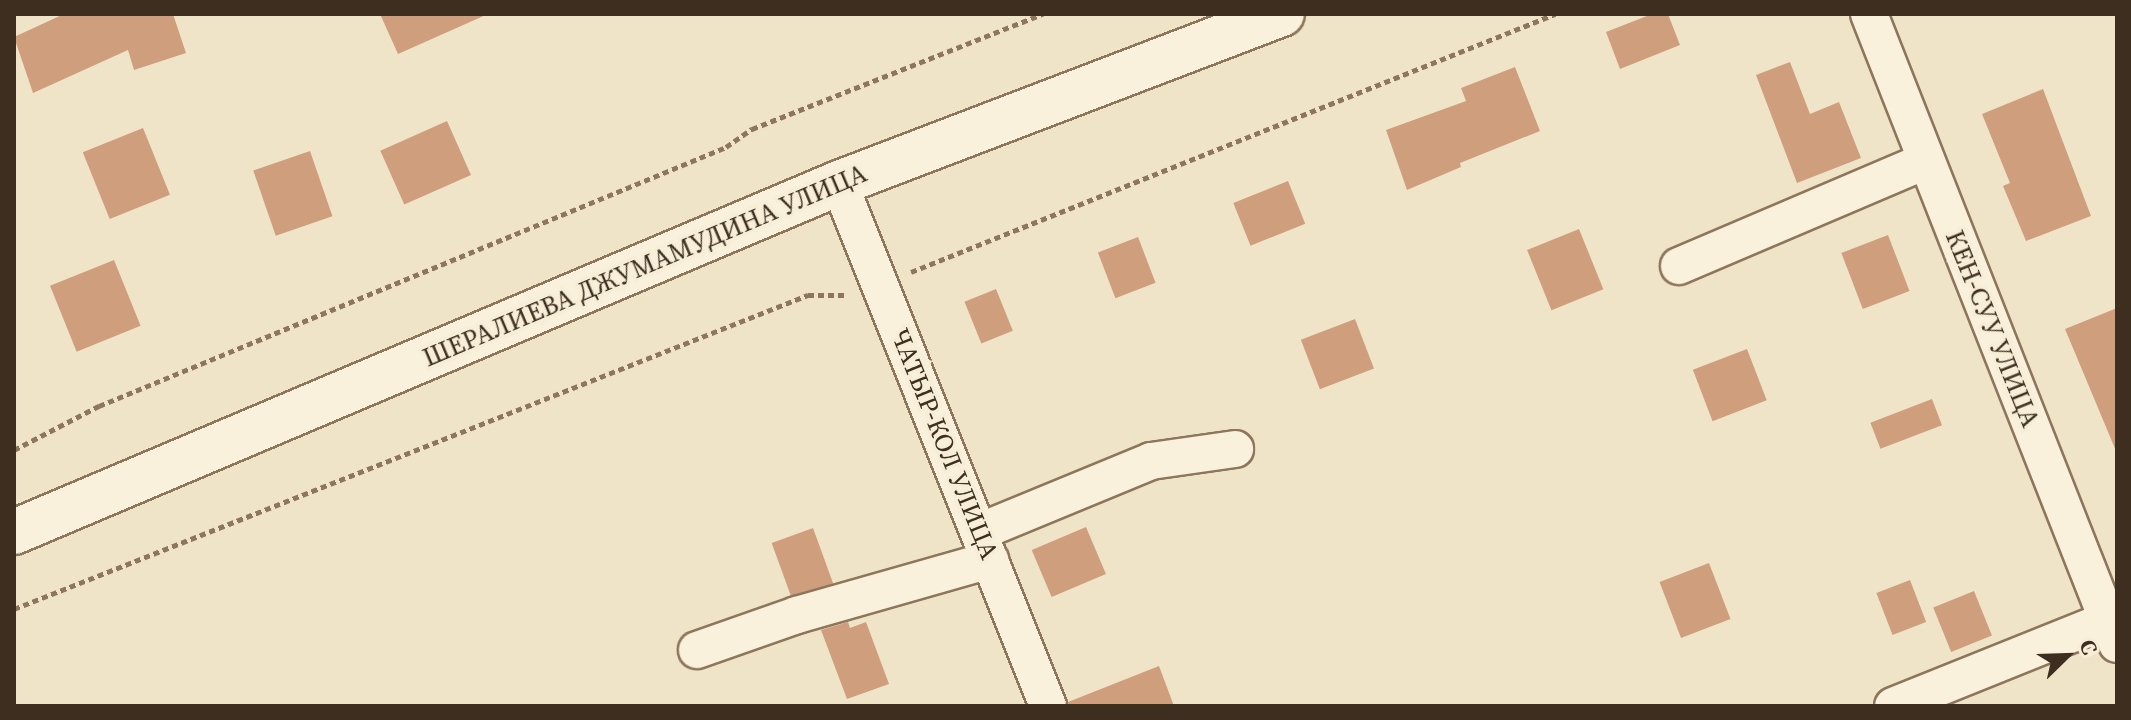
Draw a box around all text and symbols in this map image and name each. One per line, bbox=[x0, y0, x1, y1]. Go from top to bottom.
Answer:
street label: ШЕРАЛИЕВА ДЖУМАМУДИНА УЛИЦА bbox=[418, 158, 872, 374]
street label: КЕН-СУУ УЛИЦА bbox=[1938, 226, 2046, 432]
street label: ЧАТЫР-КОЛ УЛИЦА bbox=[883, 324, 1005, 564]
north arrow bbox=[2027, 616, 2107, 696]
text: С bbox=[2073, 634, 2106, 659]

